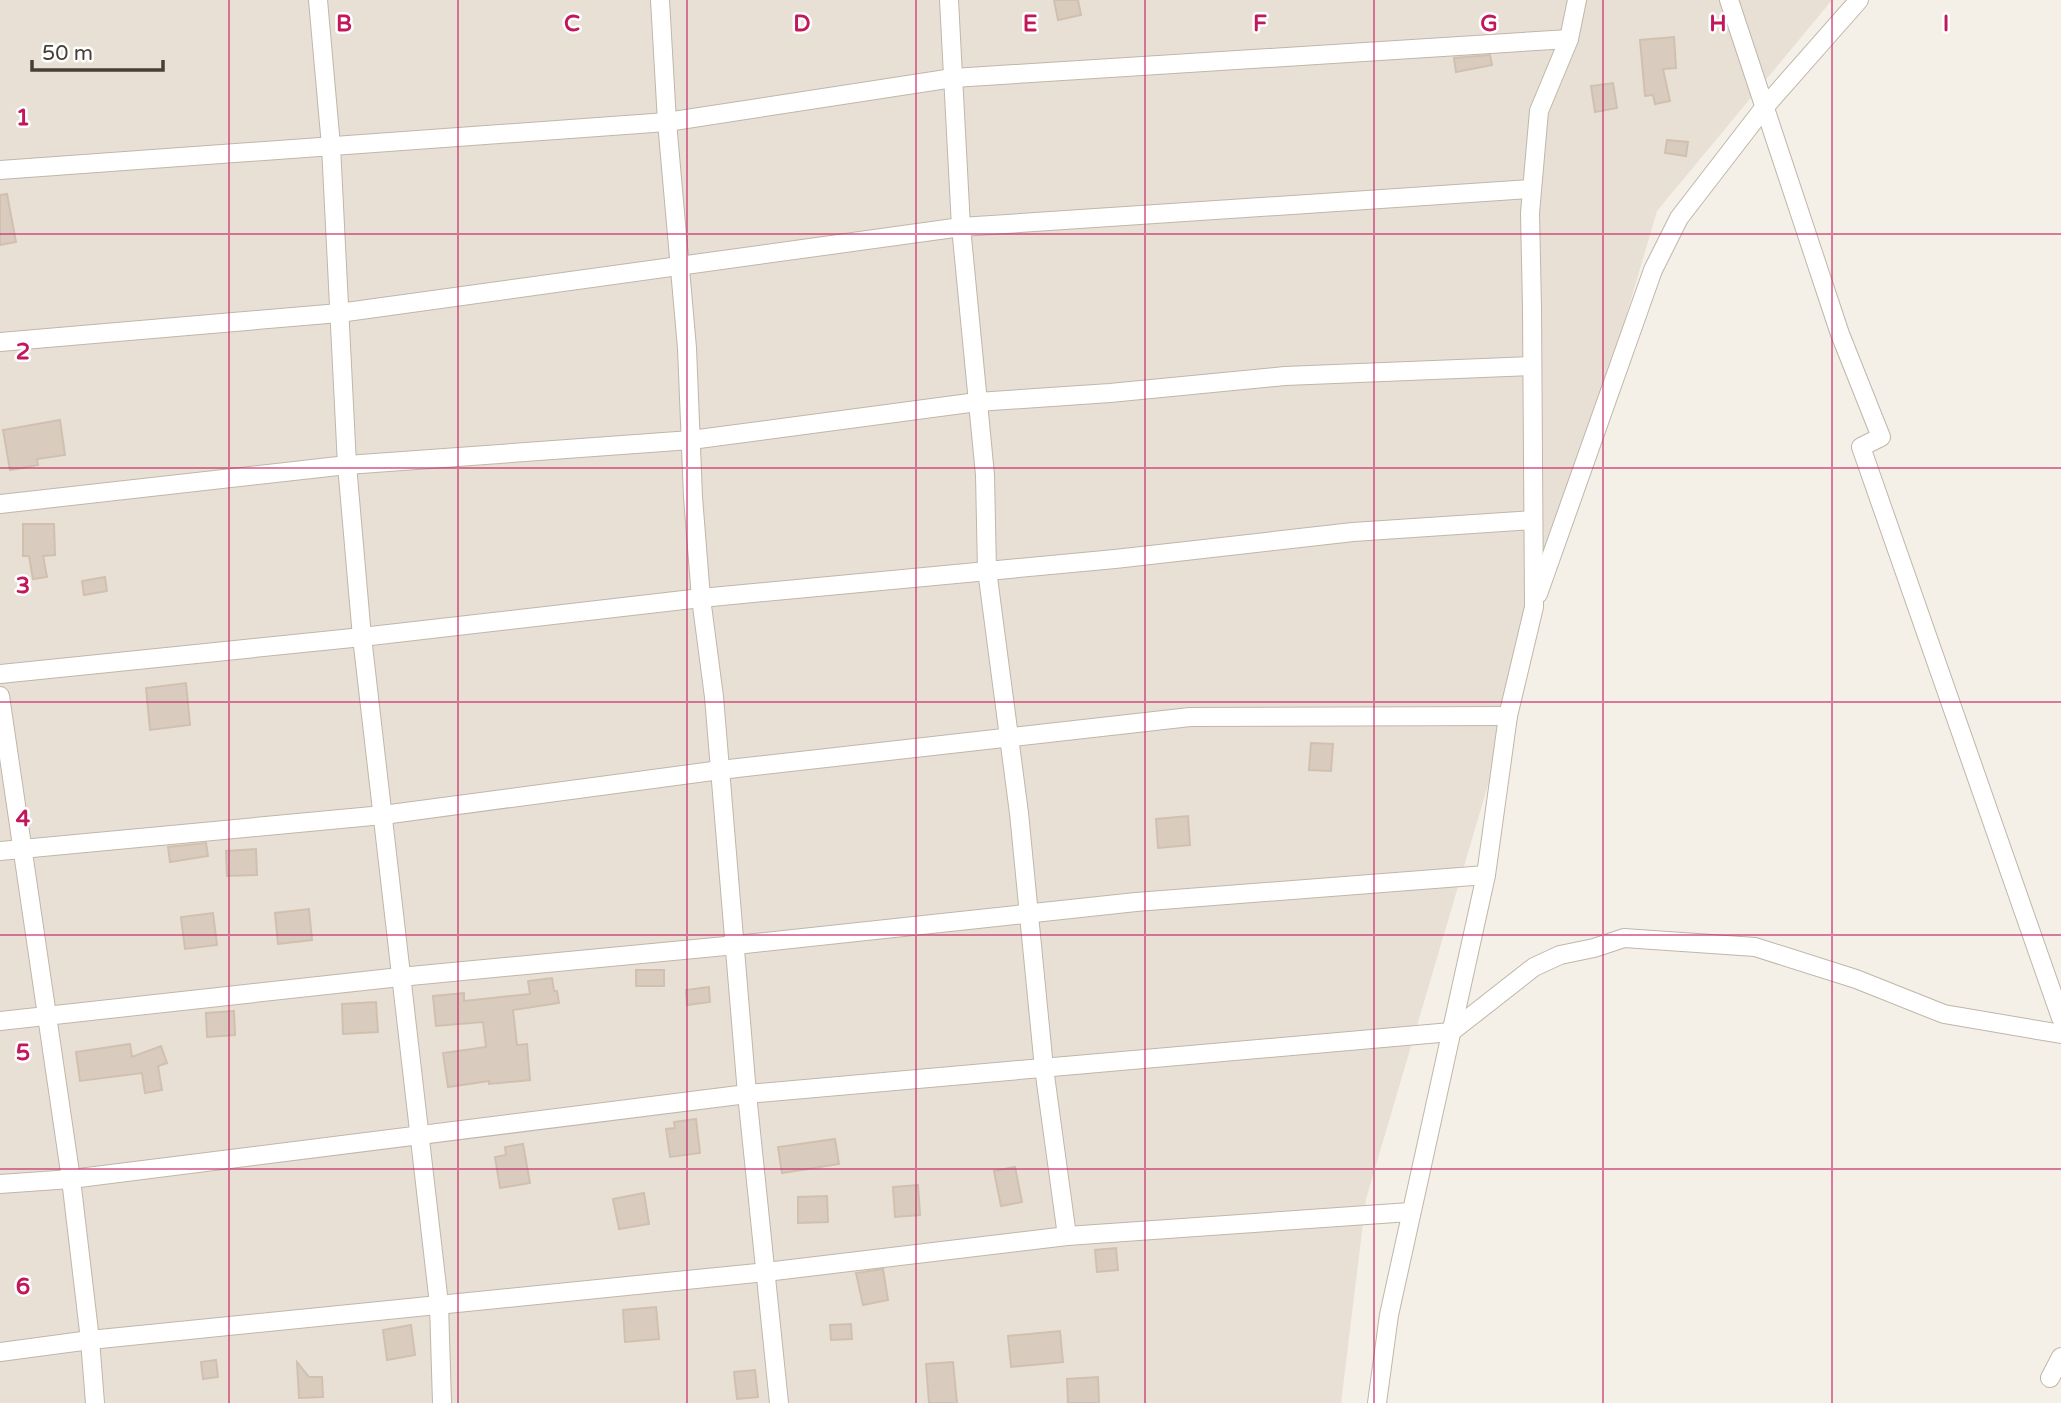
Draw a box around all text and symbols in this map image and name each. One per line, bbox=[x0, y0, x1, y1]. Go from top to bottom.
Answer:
text: B bbox=[336, 10, 352, 38]
text: C bbox=[564, 10, 580, 38]
text: D bbox=[793, 10, 811, 38]
text: E bbox=[1023, 10, 1037, 38]
text: F bbox=[1253, 10, 1267, 38]
text: G bbox=[1480, 10, 1498, 38]
text: H bbox=[1709, 10, 1727, 38]
text: I bbox=[1943, 10, 1949, 38]
scale bar bbox=[32, 28, 163, 72]
text: 50 m bbox=[42, 41, 93, 66]
text: 1 bbox=[16, 104, 30, 132]
text: 2 bbox=[16, 338, 30, 366]
text: 3 bbox=[16, 572, 30, 600]
text: 4 bbox=[16, 805, 31, 833]
text: 5 bbox=[16, 1039, 30, 1067]
text: 6 bbox=[16, 1273, 30, 1301]

